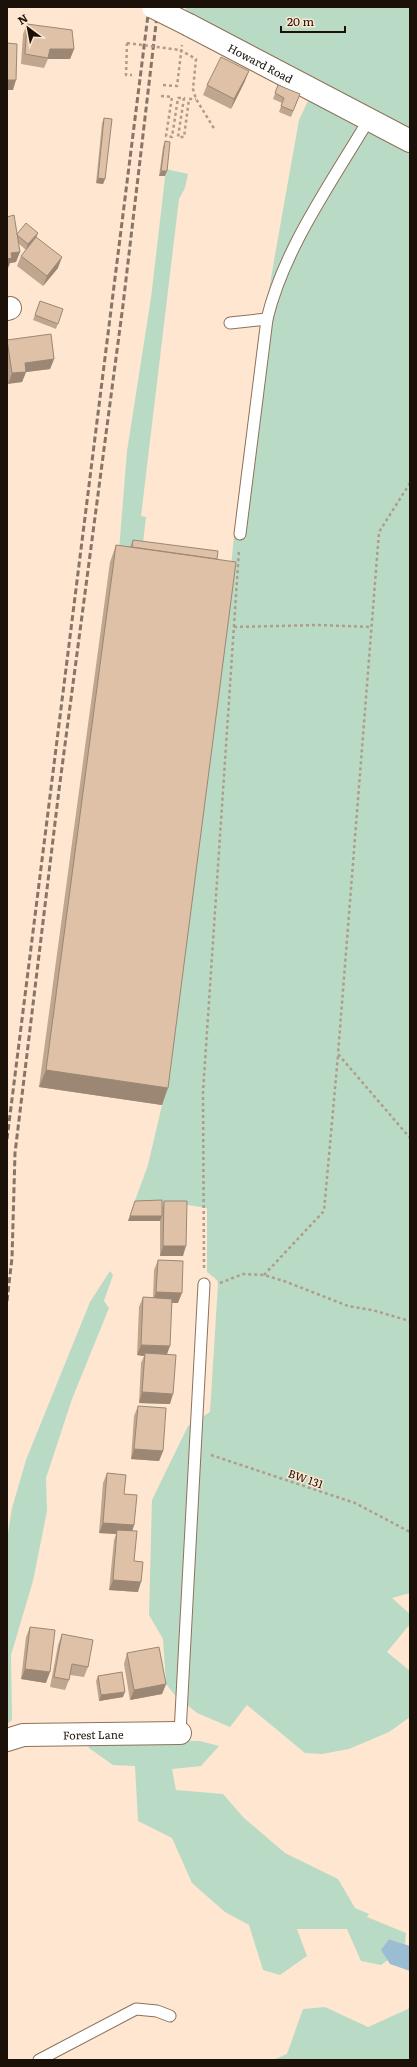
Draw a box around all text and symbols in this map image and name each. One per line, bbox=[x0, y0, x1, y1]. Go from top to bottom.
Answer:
north arrow bbox=[8, 8, 48, 48]
scale bar bbox=[281, 8, 345, 34]
text: N bbox=[14, 9, 30, 28]
text: 20 m bbox=[287, 12, 314, 30]
street label: Howard Road bbox=[225, 39, 296, 86]
street label: BW 131 bbox=[286, 1465, 326, 1492]
street label: Forest Lane bbox=[63, 1726, 124, 1742]

